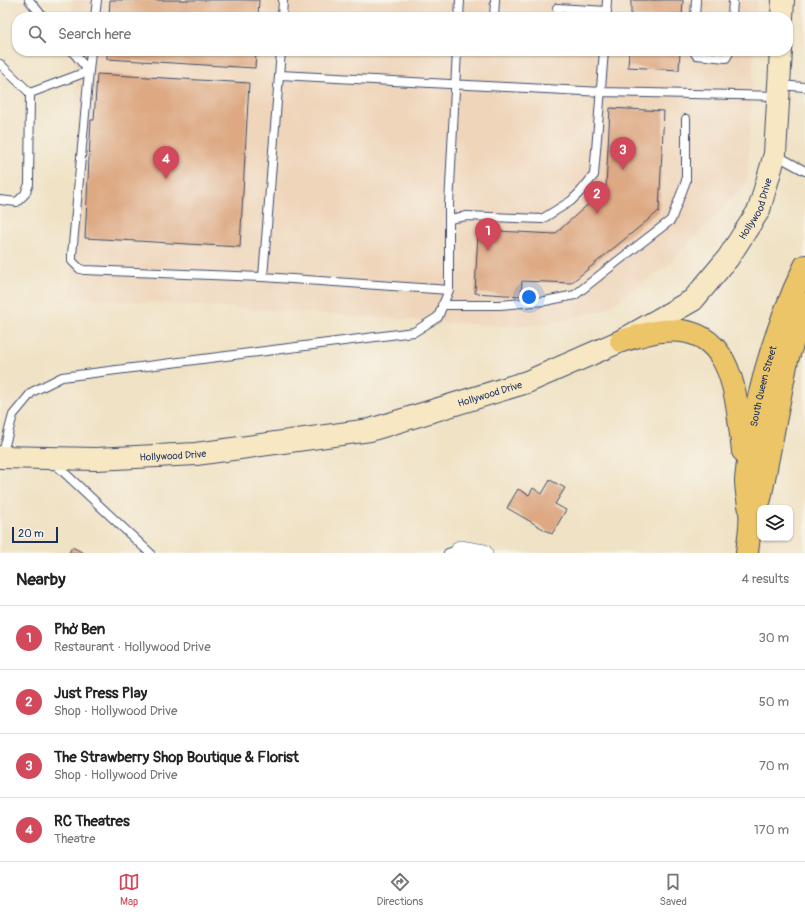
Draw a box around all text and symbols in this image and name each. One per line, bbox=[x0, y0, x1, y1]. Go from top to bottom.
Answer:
search box bbox=[12, 12, 793, 56]
icon: search bbox=[26, 23, 48, 45]
text: Search here bbox=[58, 25, 131, 44]
pin: 3 bbox=[610, 137, 636, 170]
pin: 4 bbox=[153, 146, 179, 179]
street label: Hollywood Drive bbox=[737, 177, 775, 242]
pin: 2 bbox=[584, 181, 610, 214]
pin: 1 bbox=[475, 218, 501, 251]
your location bbox=[519, 287, 539, 307]
street label: South Queen Street bbox=[748, 344, 780, 428]
street label: Hollywood Drive bbox=[456, 379, 524, 410]
street label: Hollywood Drive bbox=[139, 448, 207, 464]
map controls bbox=[757, 505, 793, 541]
button: layers bbox=[757, 505, 793, 541]
scale bar bbox=[12, 525, 58, 544]
text: 20 m bbox=[18, 527, 44, 540]
text: Nearby bbox=[16, 569, 65, 590]
text: 4 results bbox=[742, 571, 789, 587]
text: Phở Ben bbox=[54, 620, 105, 639]
text: 1 bbox=[26, 630, 32, 646]
text: 30 m bbox=[759, 630, 789, 646]
text: Restaurant · Hollywood Drive bbox=[54, 639, 211, 655]
text: Just Press Play bbox=[54, 684, 147, 703]
text: 2 bbox=[25, 694, 33, 710]
text: 50 m bbox=[759, 694, 789, 710]
text: Shop · Hollywood Drive bbox=[54, 703, 177, 719]
text: The Strawberry Shop Boutique & Florist bbox=[54, 748, 299, 767]
text: 3 bbox=[25, 758, 33, 774]
text: 70 m bbox=[759, 758, 789, 774]
text: Shop · Hollywood Drive bbox=[54, 767, 177, 783]
text: RC Theatres bbox=[54, 812, 130, 831]
text: 4 bbox=[25, 822, 33, 838]
text: 170 m bbox=[754, 822, 789, 838]
text: Theatre bbox=[54, 831, 95, 847]
tab: Map bbox=[118, 871, 140, 908]
tab: Directions bbox=[376, 871, 423, 908]
tab: Saved bbox=[660, 871, 687, 908]

